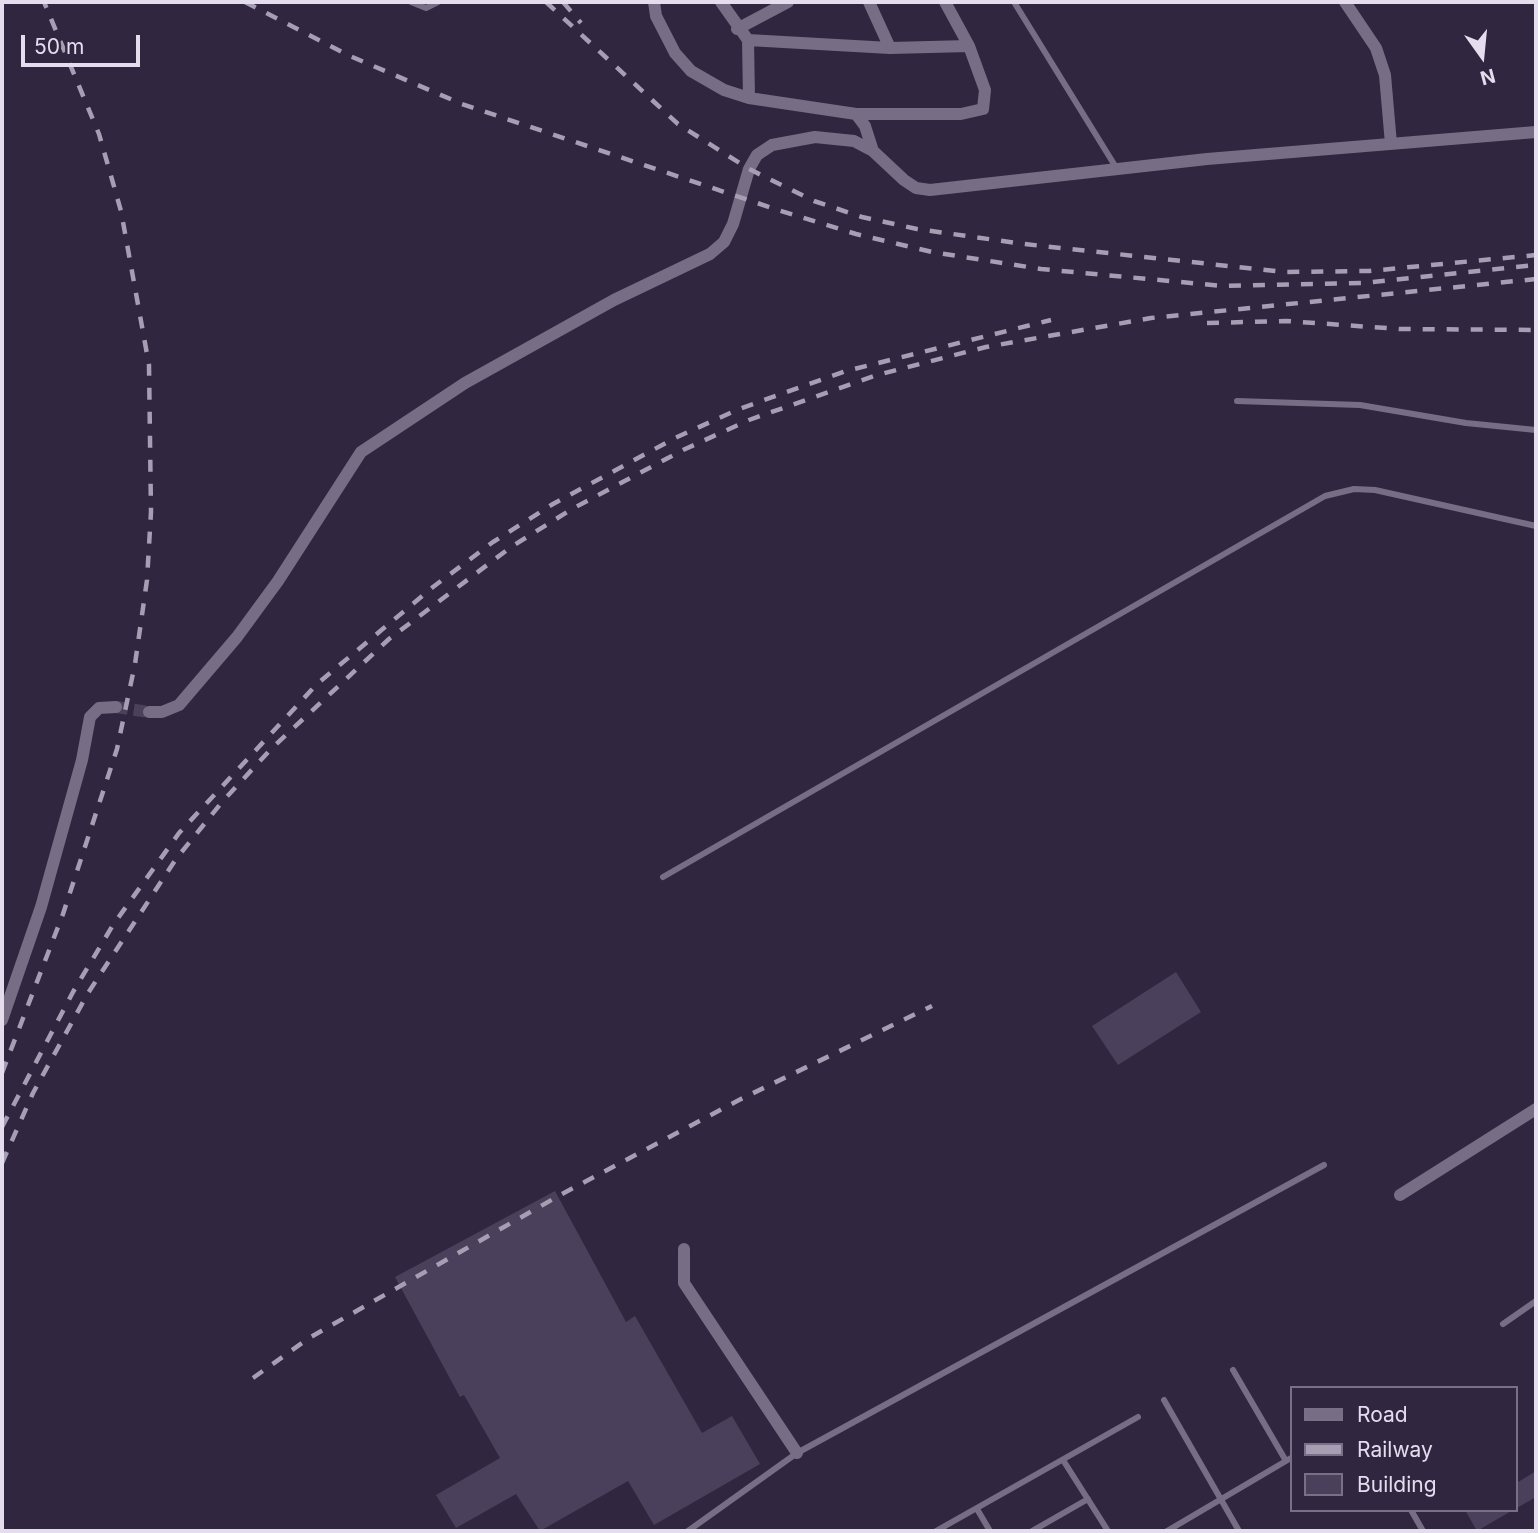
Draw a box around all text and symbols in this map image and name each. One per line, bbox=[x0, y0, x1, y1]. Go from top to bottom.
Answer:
scale bar bbox=[24, 21, 144, 65]
north arrow bbox=[1447, 21, 1517, 91]
text: 50 m bbox=[34, 34, 84, 59]
text: N bbox=[1478, 64, 1498, 90]
legend bbox=[1290, 1386, 1517, 1512]
text: Road bbox=[1357, 1402, 1408, 1427]
text: Railway bbox=[1357, 1437, 1433, 1462]
text: Building bbox=[1357, 1472, 1437, 1497]

